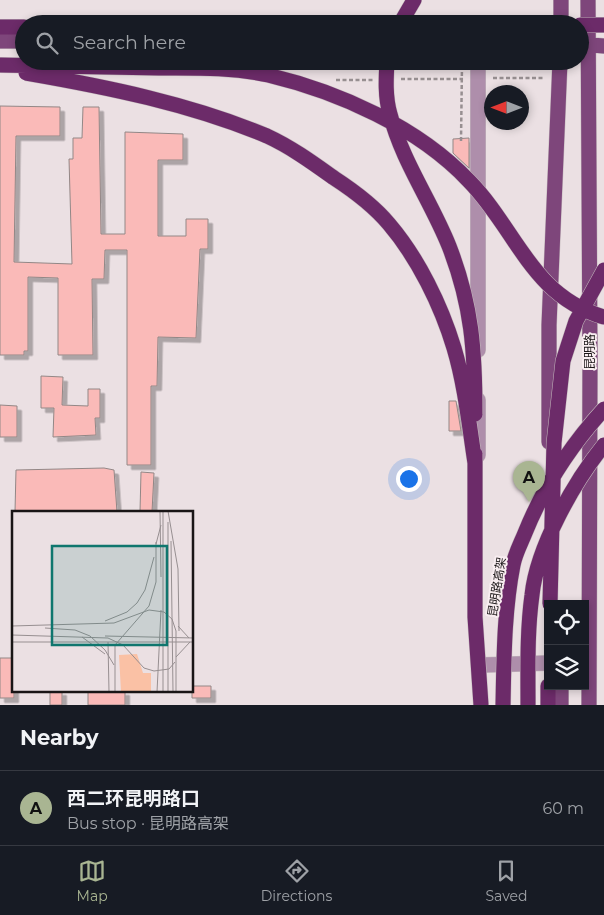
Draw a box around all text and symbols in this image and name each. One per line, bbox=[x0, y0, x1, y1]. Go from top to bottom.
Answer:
search box bbox=[15, 15, 589, 70]
icon: search bbox=[33, 29, 61, 57]
text: Search here bbox=[73, 31, 186, 54]
north arrow bbox=[484, 85, 529, 130]
street label: 昆明路 bbox=[582, 334, 597, 370]
pin: A bbox=[513, 461, 545, 502]
your location bbox=[396, 466, 422, 492]
inset map bbox=[12, 511, 194, 692]
street label: 昆明路高架 bbox=[484, 556, 509, 618]
map controls bbox=[544, 600, 589, 690]
button: locate bbox=[544, 600, 589, 645]
button: layers bbox=[544, 645, 589, 690]
text: Nearby bbox=[20, 725, 99, 750]
text: 西二环昆明路口 bbox=[67, 787, 200, 810]
text: A bbox=[30, 799, 42, 818]
text: 60 m bbox=[542, 799, 584, 818]
text: Bus stop · 昆明路高架 bbox=[67, 814, 229, 833]
tab: Map bbox=[77, 857, 108, 905]
tab: Directions bbox=[261, 857, 332, 905]
tab: Saved bbox=[485, 857, 527, 905]

